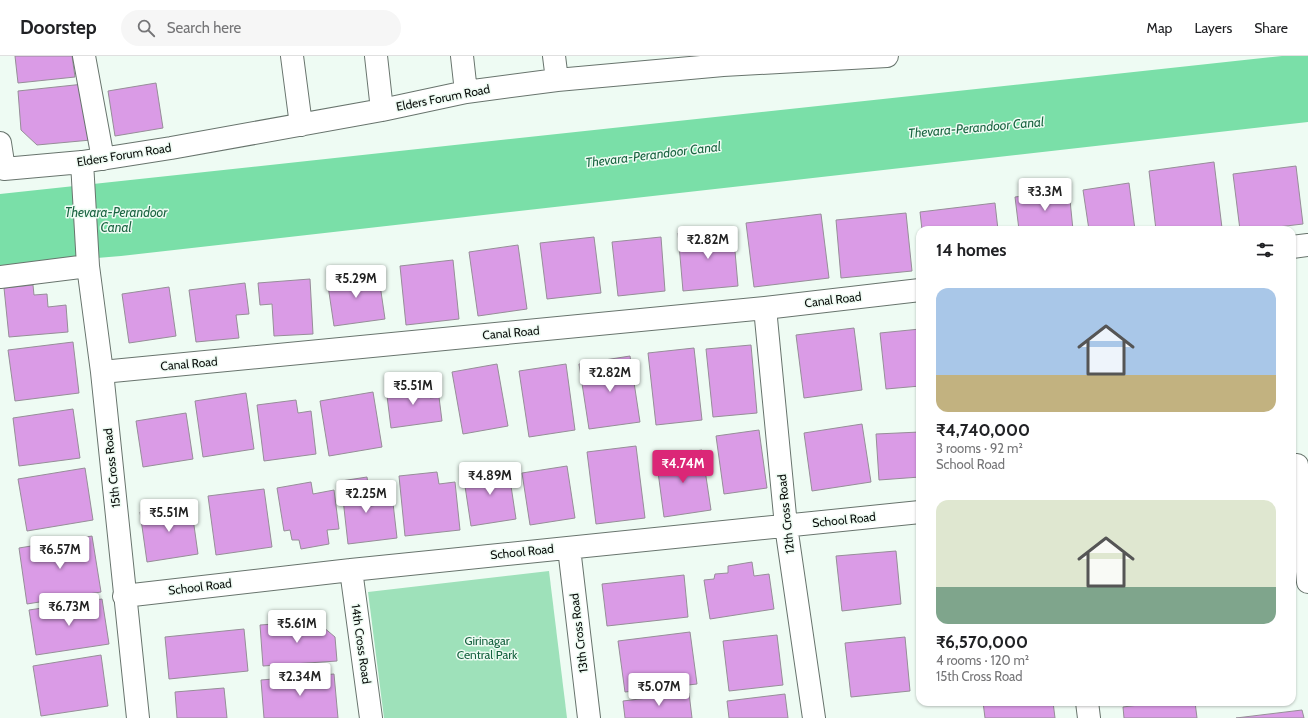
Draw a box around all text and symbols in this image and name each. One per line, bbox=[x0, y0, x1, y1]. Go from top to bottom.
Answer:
search box bbox=[121, 10, 401, 46]
text: Doorstep bbox=[20, 16, 97, 39]
icon: search bbox=[135, 17, 157, 39]
text: Search here bbox=[167, 19, 241, 37]
text: Map bbox=[1147, 19, 1172, 37]
text: Layers bbox=[1194, 19, 1232, 37]
text: Share bbox=[1254, 19, 1288, 37]
street label: Elders Forum Road bbox=[395, 81, 491, 114]
water label: Thevara-Perandoor Canal bbox=[907, 113, 1045, 141]
water label: Thevara-Perandoor Canal bbox=[584, 138, 722, 170]
street label: Elders Forum Road bbox=[76, 140, 172, 169]
pin: ₹3.3M bbox=[1017, 178, 1073, 212]
text: ₹3.3M bbox=[1028, 183, 1062, 199]
water label: Thevara-Perandoor Canal bbox=[65, 204, 168, 235]
pin: ₹2.82M bbox=[675, 226, 741, 260]
text: ₹2.82M bbox=[687, 231, 729, 247]
icon: filters bbox=[1254, 239, 1276, 261]
text: 14 homes bbox=[936, 240, 1006, 260]
pin: ₹5.29M bbox=[323, 265, 389, 299]
text: ₹5.29M bbox=[335, 270, 377, 286]
street label: Canal Road bbox=[804, 289, 862, 310]
icon: home bbox=[1070, 314, 1142, 386]
street label: Canal Road bbox=[482, 323, 540, 342]
street label: Canal Road bbox=[160, 354, 218, 373]
pin: ₹2.82M bbox=[577, 359, 643, 393]
text: ₹2.82M bbox=[589, 364, 631, 380]
pin: ₹5.51M bbox=[380, 372, 446, 406]
text: ₹5.51M bbox=[393, 377, 433, 393]
text: ₹4,740,000 bbox=[936, 420, 1030, 440]
street label: 15th Cross Road bbox=[100, 428, 123, 509]
text: 3 rooms · 92 m² bbox=[936, 440, 1023, 456]
pin: ₹4.74M bbox=[650, 450, 716, 484]
text: ₹4.74M bbox=[661, 455, 705, 471]
text: School Road bbox=[936, 456, 1005, 472]
pin: ₹4.89M bbox=[457, 462, 523, 496]
text: ₹4.89M bbox=[468, 467, 512, 483]
street label: 12th Cross Road bbox=[774, 474, 797, 554]
pin: ₹2.25M bbox=[333, 480, 399, 514]
text: ₹2.25M bbox=[345, 485, 387, 501]
pin: ₹5.51M bbox=[136, 499, 202, 533]
text: ₹5.51M bbox=[149, 504, 189, 520]
street label: School Road bbox=[811, 509, 876, 530]
icon: home bbox=[1070, 526, 1142, 598]
pin: ₹6.57M bbox=[27, 536, 93, 570]
text: ₹6.57M bbox=[39, 541, 81, 557]
street label: School Road bbox=[489, 541, 554, 562]
street label: School Road bbox=[167, 575, 232, 598]
pin: ₹6.73M bbox=[36, 593, 102, 627]
street label: 13th Cross Road bbox=[566, 593, 591, 674]
text: ₹6.73M bbox=[48, 598, 90, 614]
street label: 14th Cross Road bbox=[348, 603, 375, 685]
pin: ₹5.61M bbox=[264, 610, 330, 644]
text: ₹5.61M bbox=[277, 615, 317, 631]
text: ₹6,570,000 bbox=[936, 632, 1028, 652]
park label: Girinagar Central Park bbox=[457, 633, 518, 662]
text: 4 rooms · 120 m² bbox=[936, 652, 1029, 668]
pin: ₹2.34M bbox=[267, 663, 333, 697]
text: ₹2.34M bbox=[279, 668, 321, 684]
text: 15th Cross Road bbox=[936, 668, 1023, 684]
pin: ₹5.07M bbox=[626, 673, 692, 707]
text: ₹5.07M bbox=[637, 678, 681, 694]

